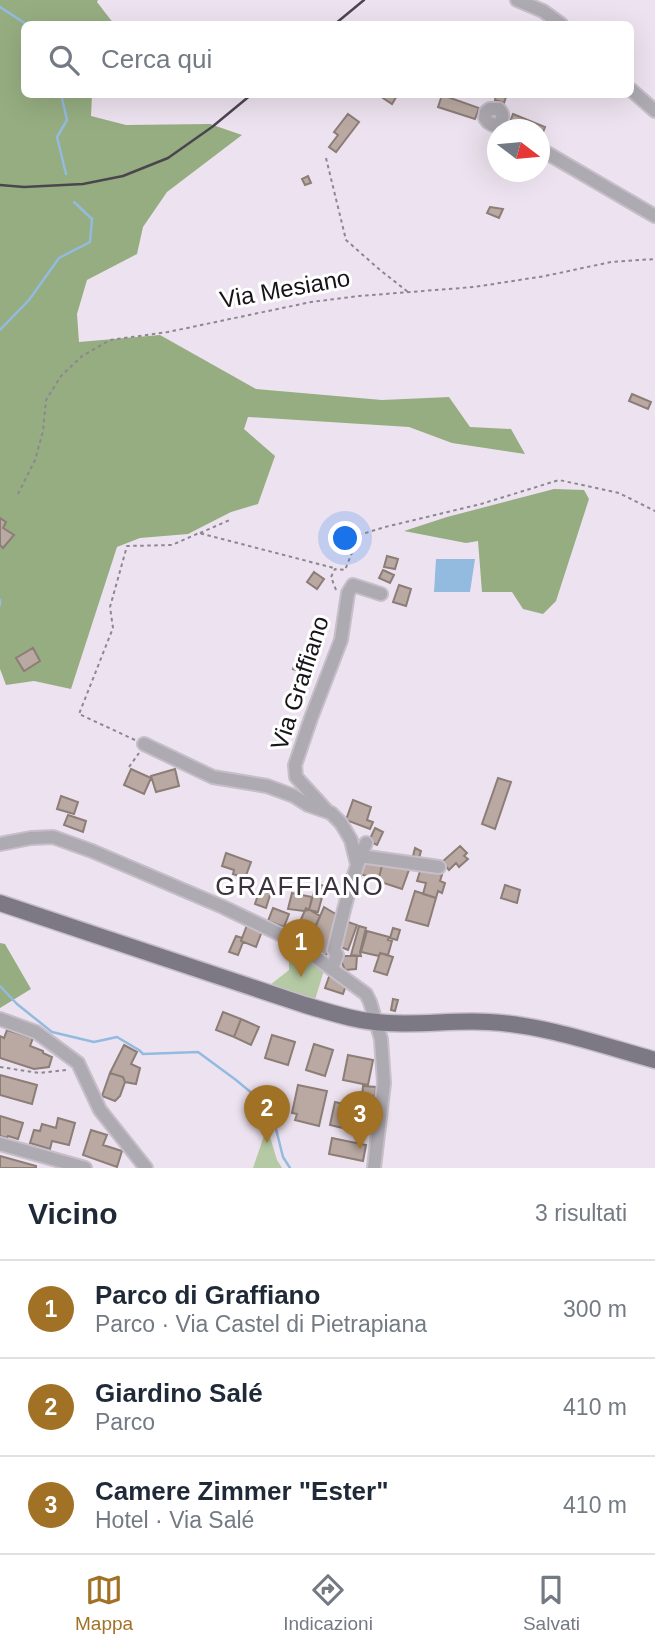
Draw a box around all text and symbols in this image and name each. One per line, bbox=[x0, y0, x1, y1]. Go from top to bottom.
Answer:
search box bbox=[21, 21, 634, 98]
icon: search bbox=[45, 41, 83, 79]
text: Cerca qui bbox=[101, 44, 212, 74]
north arrow bbox=[487, 119, 550, 182]
street label: Via Mesiano bbox=[218, 264, 352, 313]
your location bbox=[328, 521, 362, 555]
street label: Via Graffiano bbox=[265, 612, 334, 753]
district label: GRAFFIANO bbox=[215, 871, 385, 901]
pin: 1 bbox=[278, 919, 324, 977]
pin: 2 bbox=[244, 1085, 290, 1143]
pin: 3 bbox=[337, 1091, 383, 1149]
text: Vicino bbox=[28, 1197, 117, 1230]
text: 3 risultati bbox=[535, 1200, 627, 1226]
text: Parco di Graffiano bbox=[95, 1280, 320, 1310]
text: 1 bbox=[45, 1296, 57, 1322]
text: 300 m bbox=[563, 1296, 627, 1322]
text: Parco · Via Castel di Pietrapiana bbox=[95, 1311, 427, 1337]
text: Giardino Salé bbox=[95, 1378, 263, 1408]
text: 2 bbox=[45, 1394, 57, 1420]
text: 410 m bbox=[563, 1394, 627, 1420]
text: Parco bbox=[95, 1409, 155, 1435]
text: Camere Zimmer "Ester" bbox=[95, 1476, 388, 1506]
text: 3 bbox=[45, 1492, 57, 1518]
text: 410 m bbox=[563, 1492, 627, 1518]
text: Hotel · Via Salé bbox=[95, 1507, 254, 1533]
tab: Mappa bbox=[75, 1571, 133, 1635]
tab: Indicazioni bbox=[283, 1571, 373, 1635]
tab: Salvati bbox=[523, 1571, 580, 1635]

